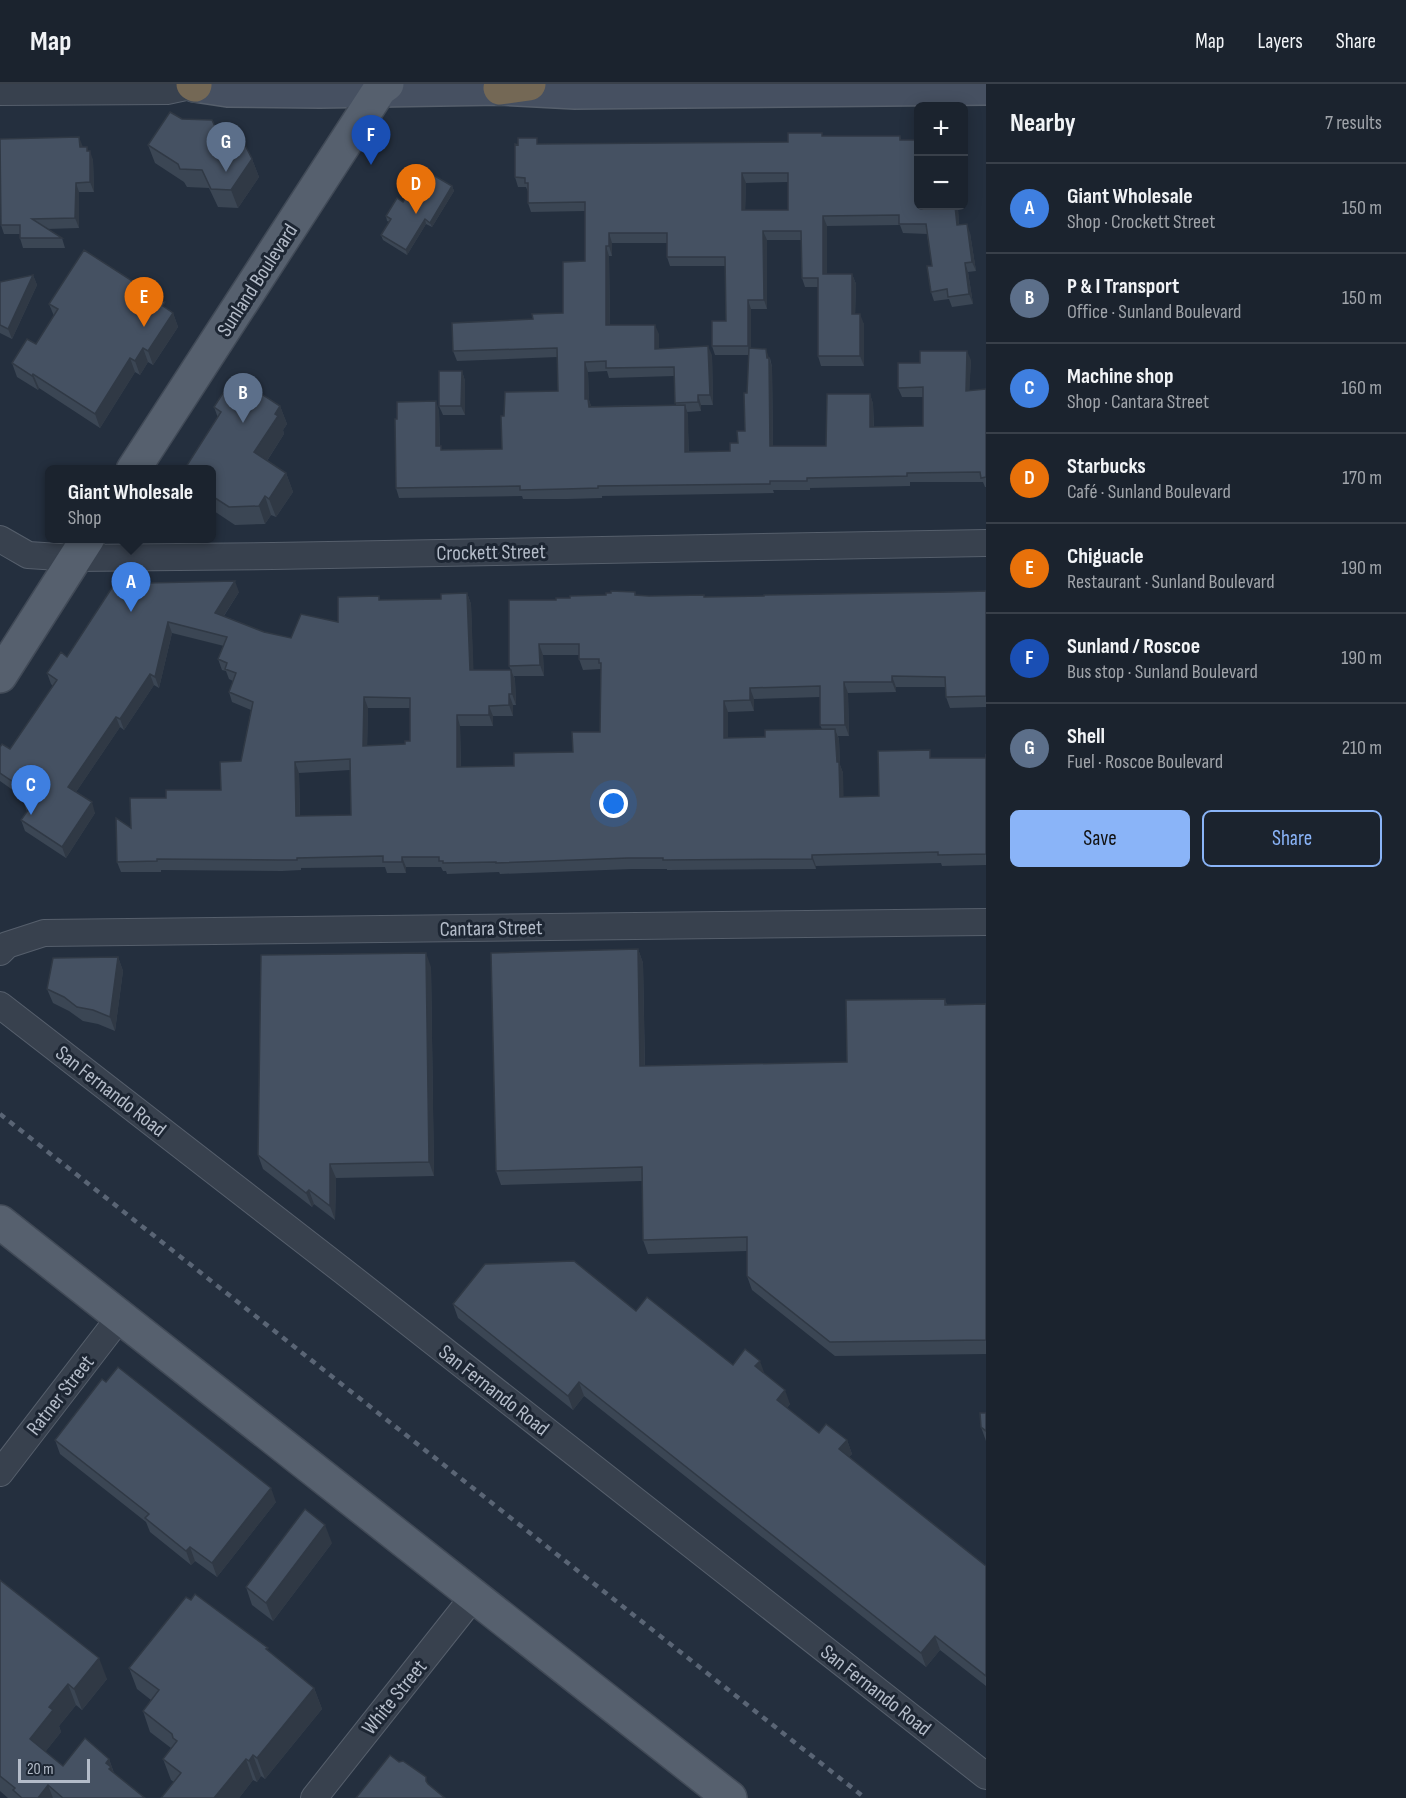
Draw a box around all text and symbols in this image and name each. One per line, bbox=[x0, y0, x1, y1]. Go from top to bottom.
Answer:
text: Map bbox=[30, 25, 71, 58]
text: Map bbox=[1195, 29, 1224, 54]
text: Layers bbox=[1257, 29, 1303, 54]
text: Share bbox=[1336, 29, 1376, 54]
map controls bbox=[914, 102, 968, 210]
button: + bbox=[914, 102, 968, 156]
text: Nearby bbox=[1010, 108, 1076, 139]
text: 7 results bbox=[1325, 111, 1382, 135]
pin: F bbox=[352, 116, 391, 165]
pin: G bbox=[206, 122, 246, 172]
button: − bbox=[914, 156, 968, 210]
pin: D bbox=[396, 164, 436, 214]
text: Giant Wholesale bbox=[1067, 183, 1193, 210]
text: A bbox=[1025, 196, 1034, 220]
text: 150 m bbox=[1342, 196, 1382, 220]
text: Shop · Crockett Street bbox=[1067, 210, 1215, 234]
street label: Sunland Boulevard bbox=[212, 219, 303, 341]
text: P & I Transport bbox=[1067, 273, 1179, 300]
pin: E bbox=[124, 278, 164, 327]
text: B bbox=[1025, 286, 1034, 310]
text: 150 m bbox=[1342, 286, 1382, 310]
text: Office · Sunland Boulevard bbox=[1067, 300, 1241, 324]
text: Machine shop bbox=[1067, 363, 1173, 390]
pin: B bbox=[224, 374, 262, 423]
text: C bbox=[1024, 376, 1035, 400]
text: 160 m bbox=[1341, 376, 1382, 400]
text: Shop · Cantara Street bbox=[1067, 390, 1209, 414]
text: Starbucks bbox=[1067, 453, 1146, 480]
popup bbox=[45, 465, 216, 543]
text: D bbox=[1024, 466, 1035, 490]
text: 170 m bbox=[1342, 466, 1382, 490]
text: Giant Wholesale bbox=[68, 479, 193, 506]
text: Café · Sunland Boulevard bbox=[1067, 480, 1231, 504]
text: Shop bbox=[68, 506, 101, 530]
street label: Crockett Street bbox=[436, 539, 546, 566]
text: Chiguacle bbox=[1067, 543, 1144, 570]
text: E bbox=[1025, 556, 1034, 580]
text: 190 m bbox=[1341, 556, 1382, 580]
pin: A bbox=[112, 562, 150, 612]
text: Restaurant · Sunland Boulevard bbox=[1067, 570, 1275, 594]
text: Sunland / Roscoe bbox=[1067, 633, 1200, 660]
text: F bbox=[1025, 646, 1034, 670]
text: 190 m bbox=[1341, 646, 1382, 670]
text: Bus stop · Sunland Boulevard bbox=[1067, 660, 1258, 684]
text: Shell bbox=[1067, 723, 1105, 750]
text: G bbox=[1024, 736, 1035, 760]
text: 210 m bbox=[1342, 736, 1382, 760]
text: Fuel · Roscoe Boulevard bbox=[1067, 750, 1223, 774]
pin: C bbox=[12, 766, 51, 815]
your location bbox=[599, 789, 628, 818]
button: Save bbox=[1010, 810, 1190, 867]
button: Share bbox=[1202, 810, 1382, 867]
street label: Cantara Street bbox=[439, 915, 543, 942]
street label: San Fernando Road bbox=[50, 1040, 171, 1142]
street label: San Fernando Road bbox=[433, 1339, 554, 1441]
street label: Ratner Street bbox=[21, 1350, 99, 1440]
street label: San Fernando Road bbox=[815, 1639, 936, 1741]
street label: White Street bbox=[357, 1655, 432, 1740]
scale bar bbox=[18, 1756, 90, 1784]
text: 20 m bbox=[27, 1760, 54, 1779]

